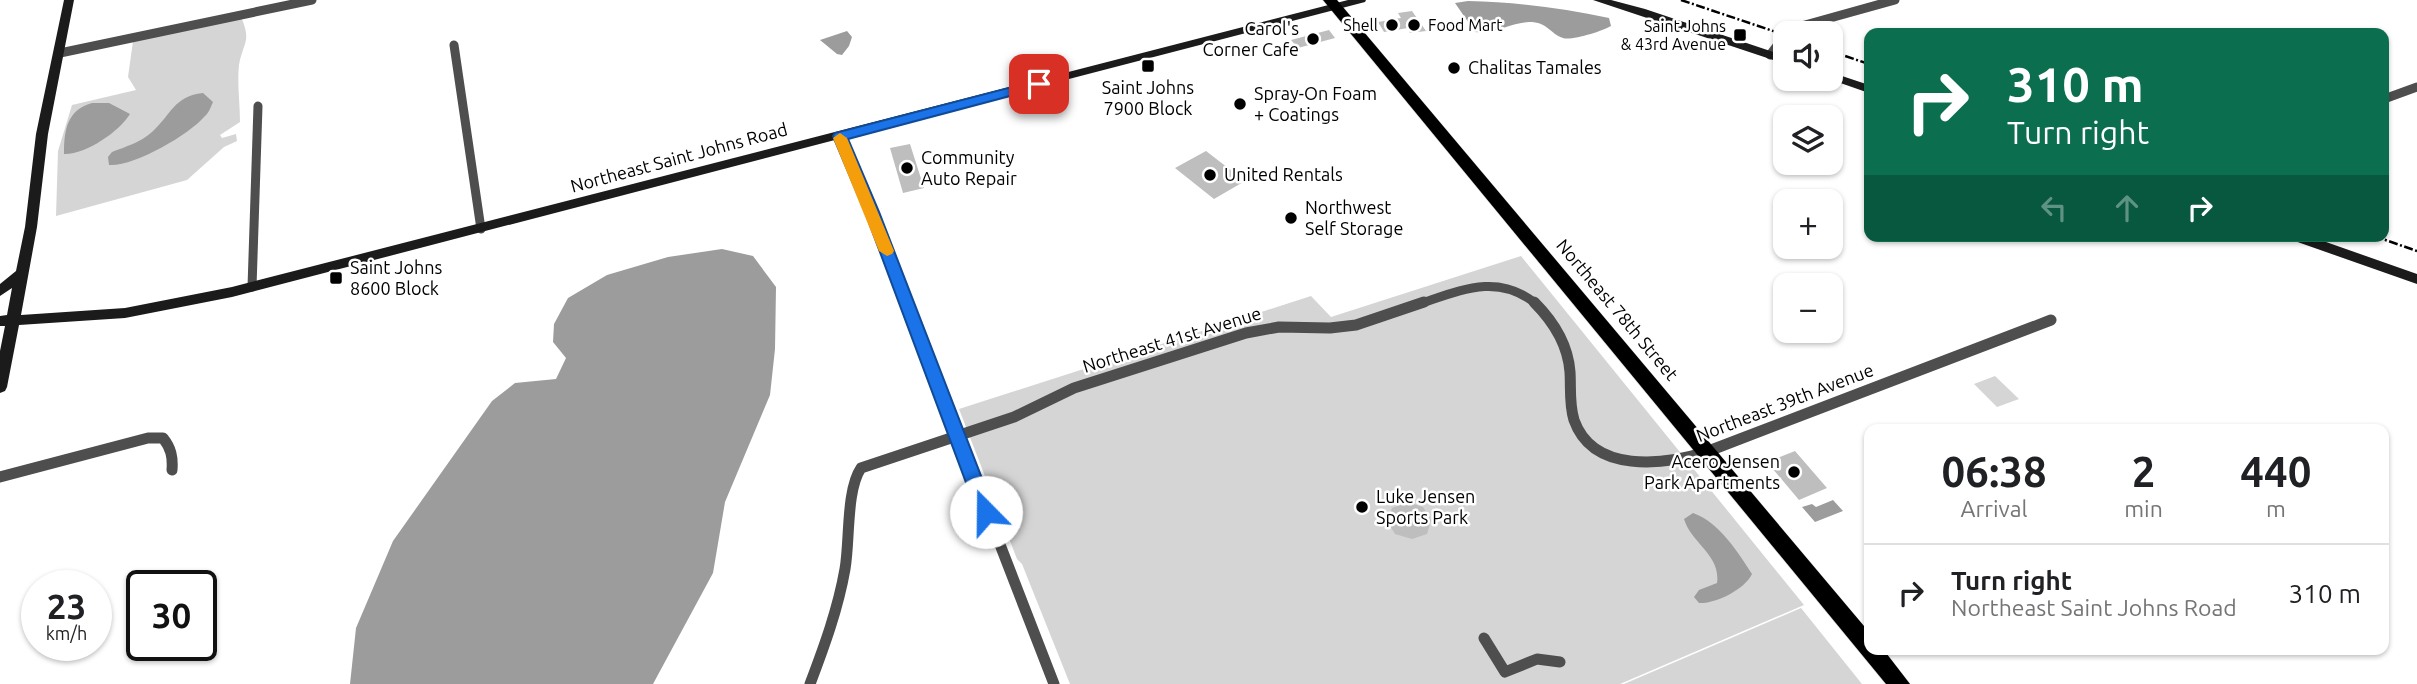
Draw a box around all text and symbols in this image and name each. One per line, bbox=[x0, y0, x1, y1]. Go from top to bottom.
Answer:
place label: Shell bbox=[1343, 16, 1378, 34]
place label: Food Mart bbox=[1428, 16, 1503, 34]
marker: Shell bbox=[1384, 17, 1400, 33]
marker: Food Mart bbox=[1406, 17, 1422, 33]
place label: Saint Johns & 43rd Avenue bbox=[1621, 17, 1726, 53]
place label: Carol's Corner Cafe bbox=[1202, 18, 1299, 59]
map controls bbox=[1773, 21, 1843, 343]
button: sound bbox=[1773, 21, 1843, 91]
marker: Saint Johns & 43rd Avenue bbox=[1732, 27, 1748, 43]
marker: Carol's Corner Cafe bbox=[1305, 31, 1321, 47]
pin bbox=[1009, 54, 1069, 114]
icon: right bbox=[1892, 56, 1983, 147]
text: 310 m bbox=[2007, 56, 2144, 111]
place label: Chalitas Tamales bbox=[1468, 57, 1602, 77]
marker: Saint Johns 7900 Block bbox=[1140, 58, 1156, 74]
marker: Chalitas Tamales bbox=[1446, 60, 1462, 76]
icon: arrive bbox=[1020, 65, 1058, 103]
place label: Saint Johns 7900 Block bbox=[1102, 77, 1194, 118]
place label: Spray-On Foam + Coatings bbox=[1254, 83, 1377, 124]
marker: Spray-On Foam + Coatings bbox=[1232, 96, 1248, 112]
button: layers bbox=[1773, 105, 1843, 175]
text: Turn right bbox=[2007, 114, 2149, 150]
street label: Northeast Saint Johns Road bbox=[568, 118, 789, 196]
place label: Community Auto Repair bbox=[921, 147, 1017, 188]
marker: Community Auto Repair bbox=[899, 160, 915, 176]
place label: United Rentals bbox=[1224, 164, 1343, 184]
marker: United Rentals bbox=[1202, 167, 1218, 183]
button: + bbox=[1773, 189, 1843, 259]
icon: left bbox=[2035, 189, 2073, 227]
icon: ahead bbox=[2108, 189, 2146, 227]
icon: right bbox=[2181, 189, 2219, 227]
place label: Northwest Self Storage bbox=[1305, 197, 1403, 238]
marker: Northwest Self Storage bbox=[1283, 210, 1299, 226]
street label: Northeast 78th Street bbox=[1553, 235, 1683, 384]
place label: Saint Johns 8600 Block bbox=[350, 257, 442, 298]
marker: Saint Johns 8600 Block bbox=[328, 270, 344, 286]
button: − bbox=[1773, 273, 1843, 343]
street label: Northeast 41st Avenue bbox=[1080, 302, 1263, 376]
street label: Northeast 39th Avenue bbox=[1693, 359, 1876, 445]
text: 06:38 bbox=[1942, 448, 2047, 495]
text: 2 bbox=[2132, 448, 2155, 495]
text: 440 bbox=[2240, 448, 2311, 495]
place label: Acero Jensen Park Apartments bbox=[1644, 451, 1780, 492]
marker: Acero Jensen Park Apartments bbox=[1786, 464, 1802, 480]
position arrow bbox=[949, 475, 1023, 549]
place label: Luke Jensen Sports Park bbox=[1376, 486, 1475, 527]
text: Arrival bbox=[1961, 496, 2028, 521]
text: min bbox=[2124, 496, 2163, 521]
text: m bbox=[2266, 496, 2286, 521]
marker: Luke Jensen Sports Park bbox=[1354, 499, 1370, 515]
text: Turn right bbox=[1951, 566, 2072, 595]
speed limit sign: 30 bbox=[126, 570, 217, 661]
icon: right bbox=[1892, 574, 1930, 612]
text: 310 m bbox=[2289, 579, 2361, 608]
text: 23 bbox=[47, 586, 86, 626]
text: Northeast Saint Johns Road bbox=[1951, 595, 2237, 620]
text: km/h bbox=[46, 623, 87, 643]

